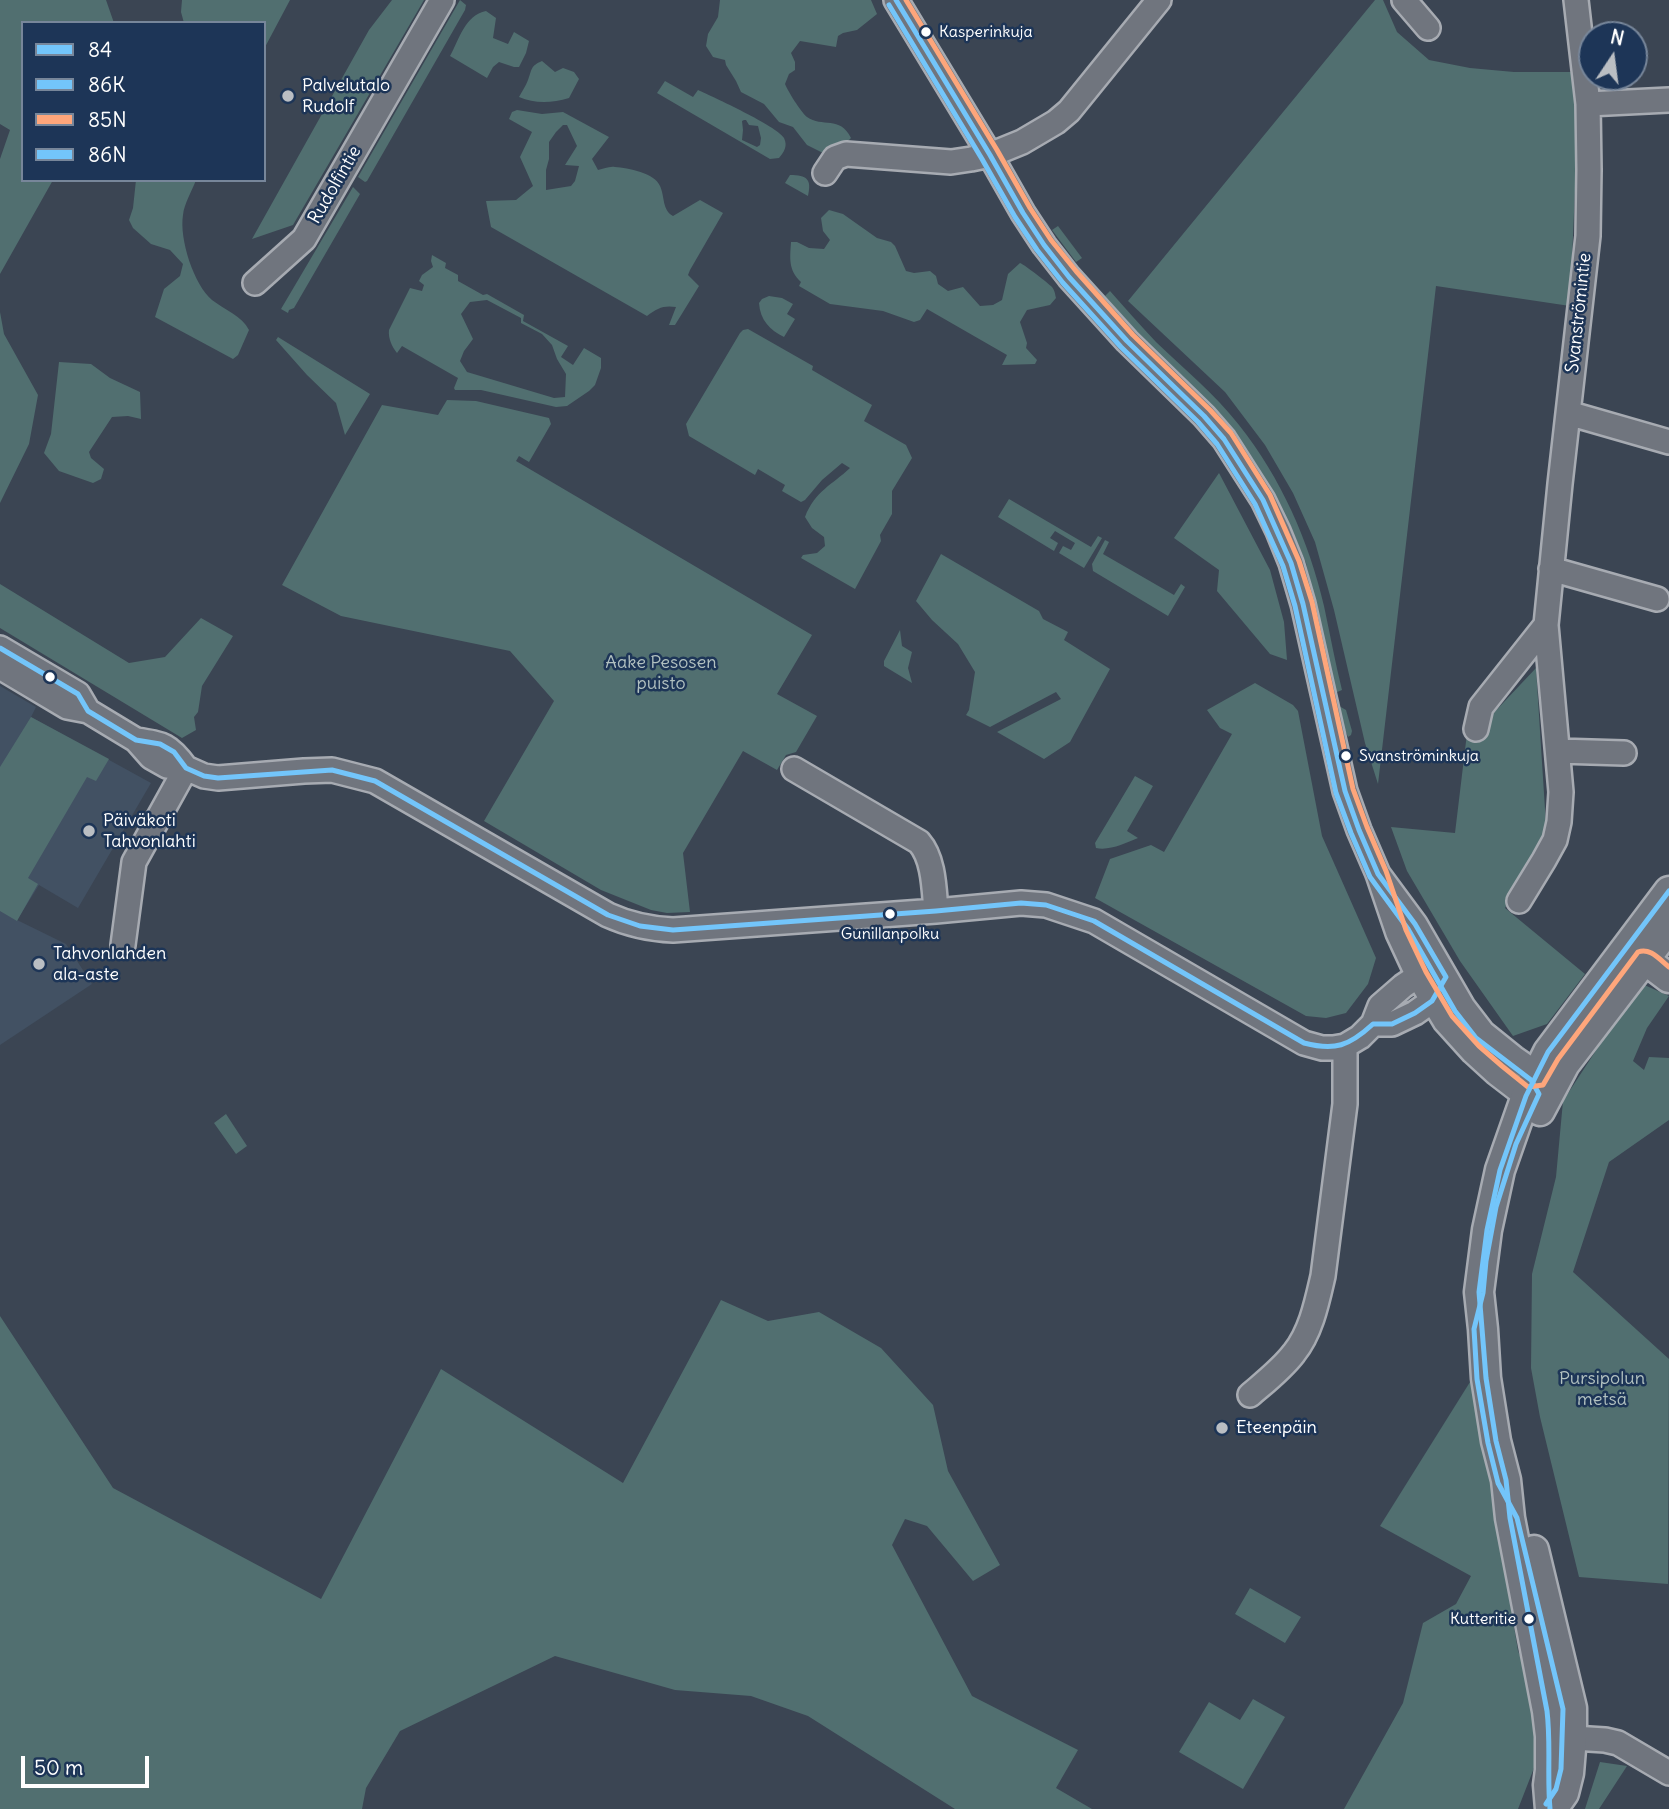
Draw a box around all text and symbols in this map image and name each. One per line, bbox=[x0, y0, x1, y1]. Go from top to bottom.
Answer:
legend bbox=[21, 21, 266, 182]
north arrow bbox=[1578, 21, 1648, 91]
place label: Kasperinkuja bbox=[939, 22, 1033, 42]
text: N bbox=[1608, 24, 1626, 51]
marker: Kasperinkuja bbox=[919, 25, 933, 39]
text: 84 bbox=[88, 36, 112, 63]
text: 86K bbox=[88, 71, 125, 98]
place label: Palvelutalo Rudolf bbox=[302, 75, 390, 118]
marker: Palvelutalo Rudolf bbox=[280, 88, 296, 104]
text: 85N bbox=[88, 106, 127, 133]
text: 86N bbox=[88, 141, 127, 168]
street label: Rudolfintie bbox=[304, 142, 366, 228]
street label: Svanströmintie bbox=[1562, 252, 1596, 374]
park label: Aake Pesosen puisto bbox=[605, 652, 717, 694]
unlabelled marker bbox=[43, 670, 57, 684]
place label: Svanströminkuja bbox=[1359, 746, 1479, 766]
marker: Svanströminkuja bbox=[1339, 749, 1353, 763]
place label: Päiväkoti Tahvonlahti bbox=[103, 810, 196, 852]
marker: Päiväkoti Tahvonlahti bbox=[81, 823, 97, 839]
marker: Gunillanpolku bbox=[883, 907, 897, 921]
place label: Gunillanpolku bbox=[841, 924, 939, 944]
place label: Tahvonlahden ala-aste bbox=[53, 943, 166, 986]
marker: Tahvonlahden ala-aste bbox=[31, 956, 47, 972]
park label: Pursipolun metsä bbox=[1559, 1368, 1645, 1410]
place label: Eteenpäin bbox=[1236, 1417, 1317, 1439]
marker: Eteenpäin bbox=[1214, 1420, 1230, 1436]
place label: Kutteritie bbox=[1450, 1609, 1516, 1629]
marker: Kutteritie bbox=[1522, 1612, 1536, 1626]
scale bar bbox=[24, 1742, 152, 1786]
text: 50 m bbox=[34, 1754, 83, 1781]

